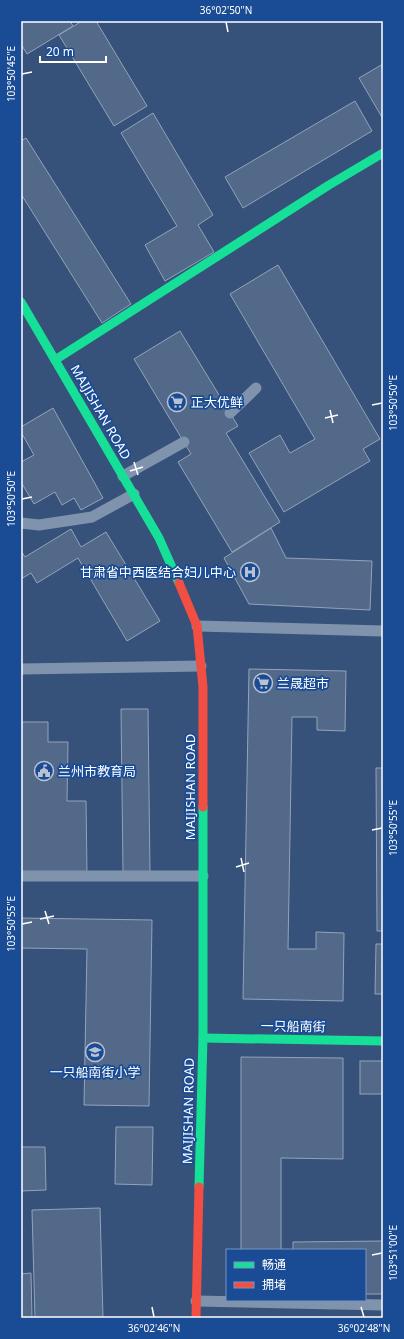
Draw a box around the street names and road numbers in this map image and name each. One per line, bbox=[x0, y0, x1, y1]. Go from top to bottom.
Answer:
street label: MAIJISHAN ROAD bbox=[67, 361, 135, 463]
street label: MAIJISHAN ROAD bbox=[181, 734, 199, 840]
street label: 一只船南街 bbox=[260, 1016, 326, 1036]
street label: MAIJISHAN ROAD bbox=[178, 1058, 198, 1164]

